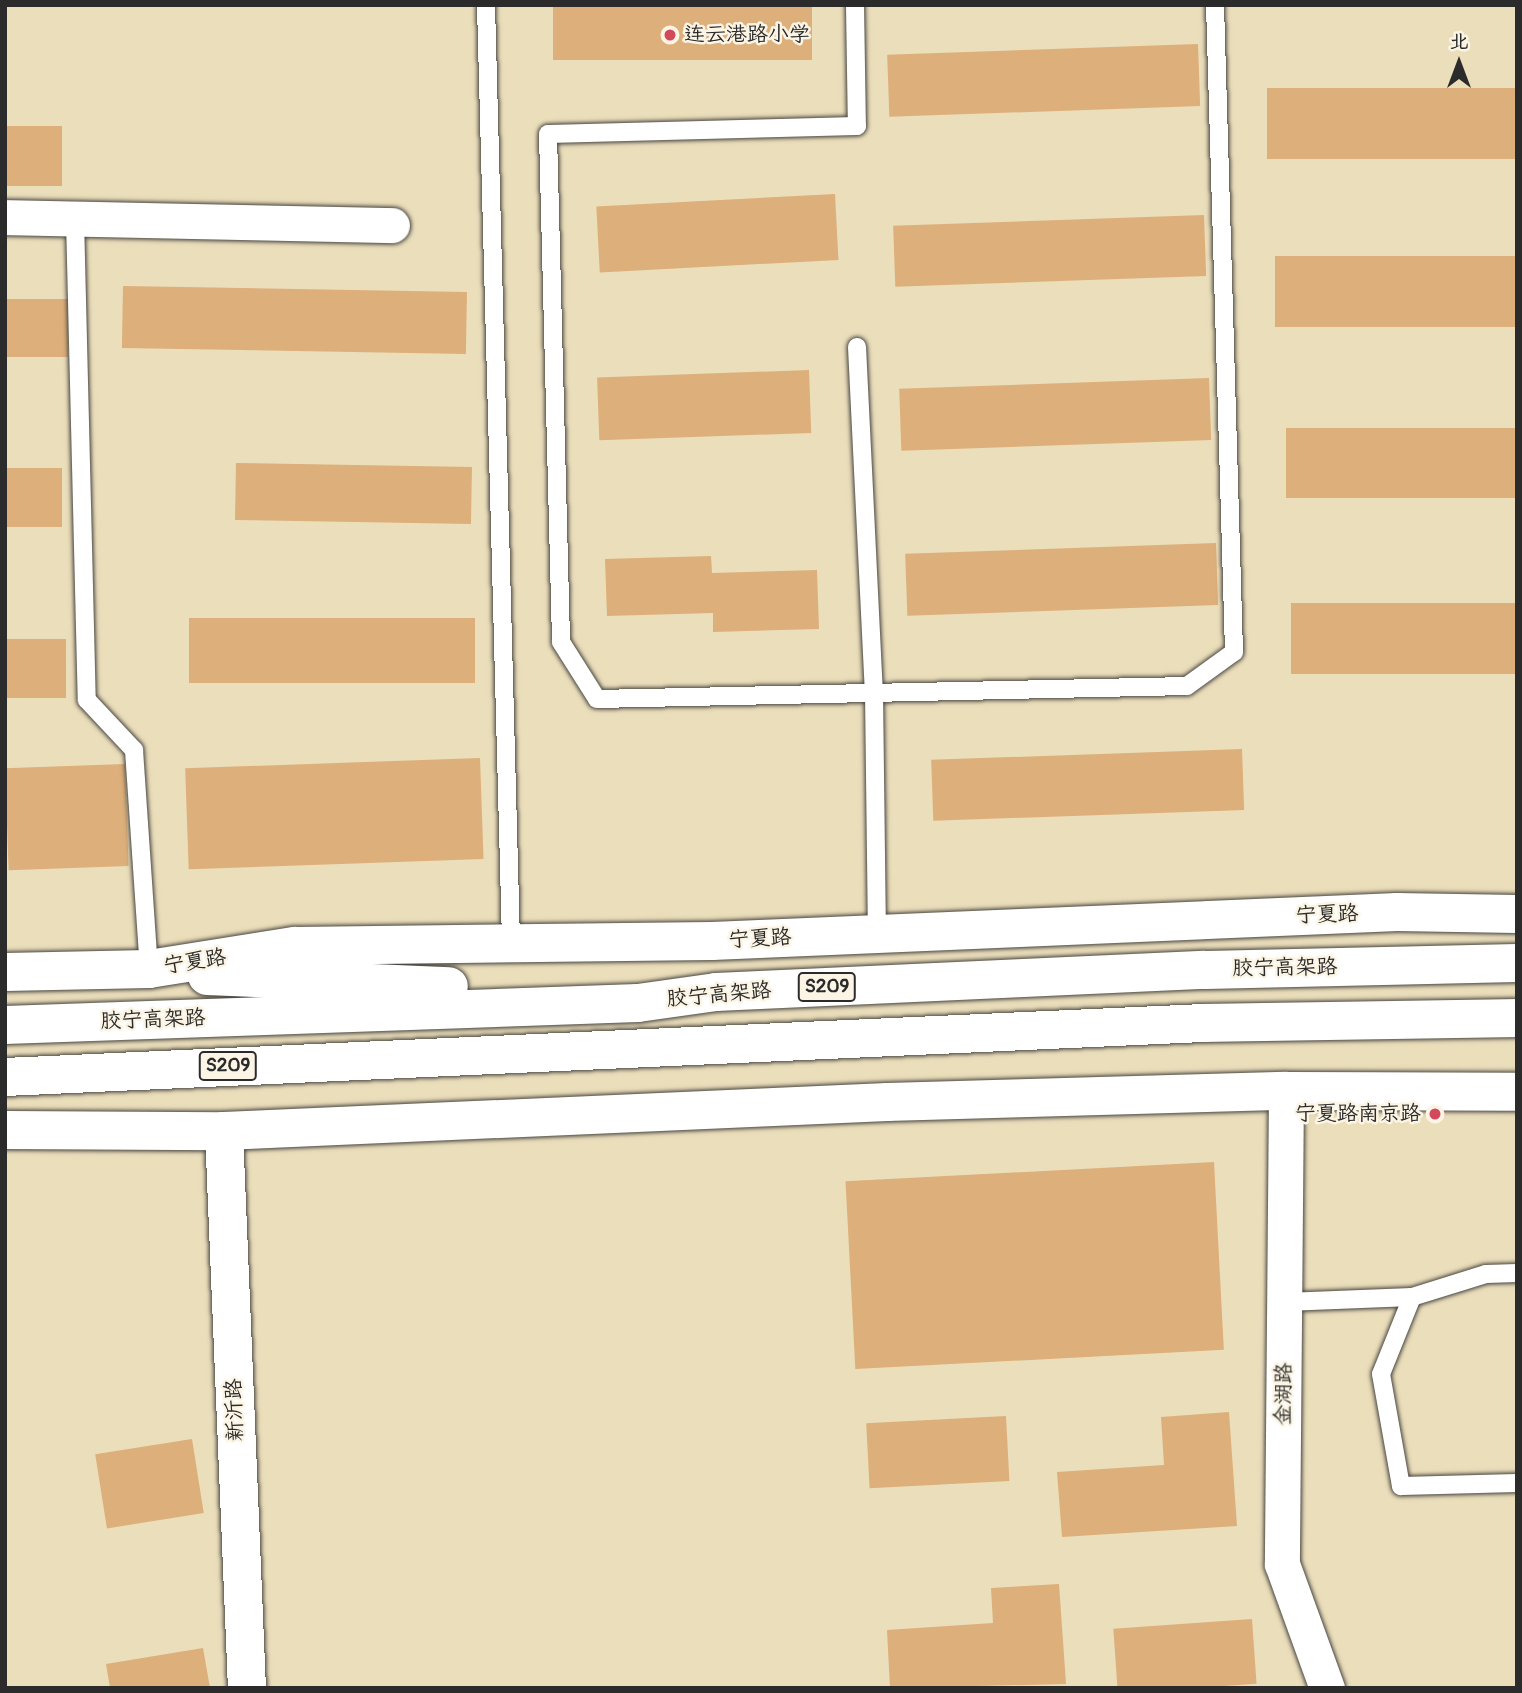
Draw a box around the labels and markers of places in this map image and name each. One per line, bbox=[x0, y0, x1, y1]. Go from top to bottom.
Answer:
place label: 连云港路小学 bbox=[684, 22, 810, 48]
marker: 连云港路小学 bbox=[662, 27, 678, 43]
place label: 宁夏路南京路 bbox=[1295, 1101, 1421, 1127]
marker: 宁夏路南京路 bbox=[1427, 1106, 1443, 1122]

